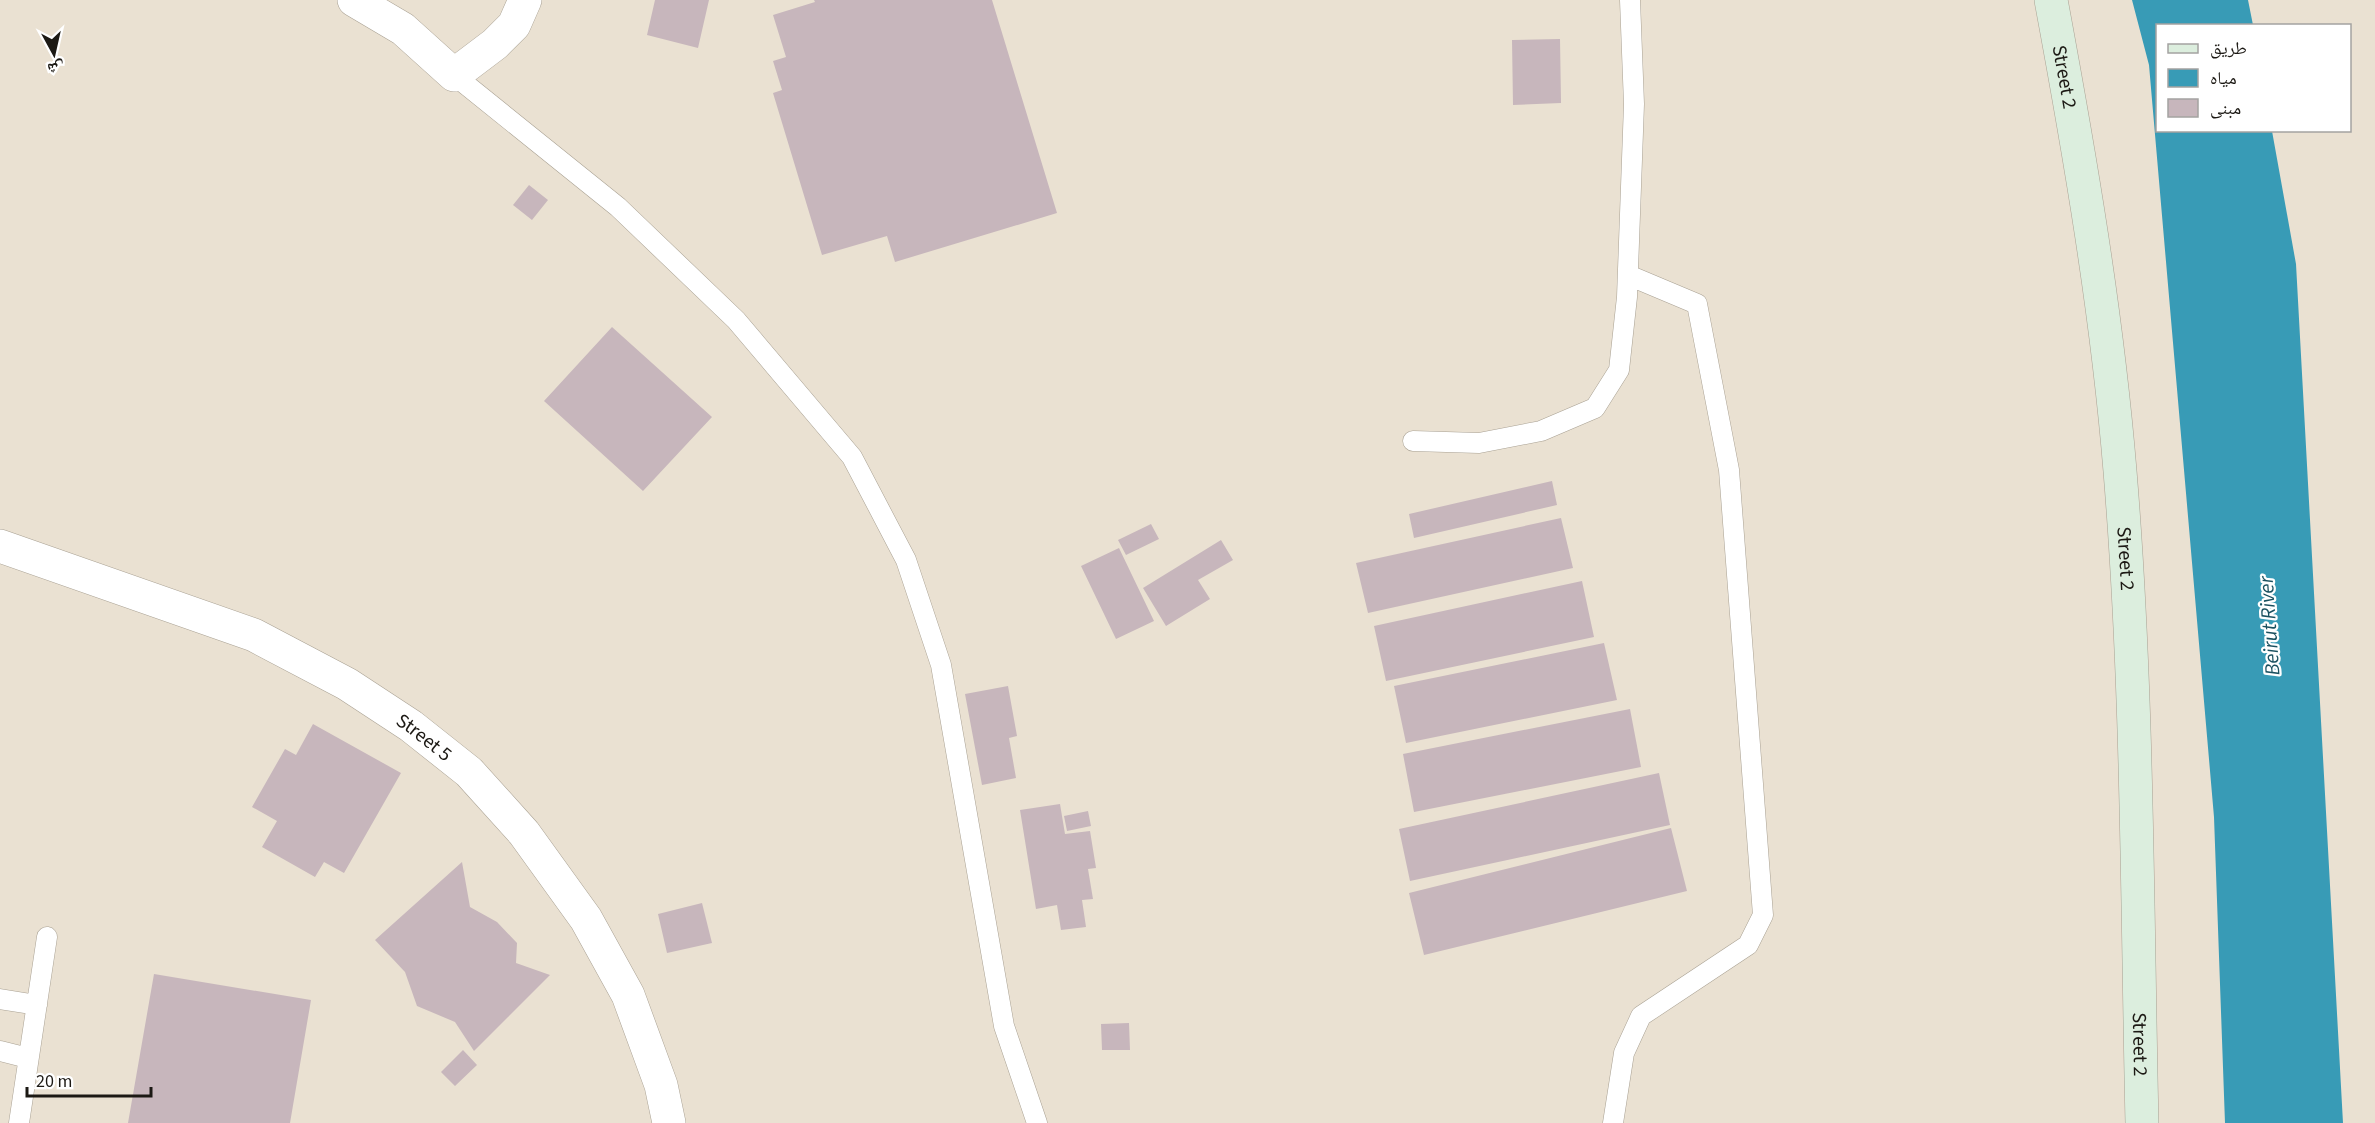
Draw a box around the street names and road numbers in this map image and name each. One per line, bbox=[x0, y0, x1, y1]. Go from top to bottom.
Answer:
street label: Street 2 bbox=[2045, 43, 2083, 111]
street label: Street 2 bbox=[2109, 526, 2141, 591]
street label: Street 5 bbox=[390, 707, 458, 768]
street label: Street 2 bbox=[2125, 1012, 2154, 1077]

